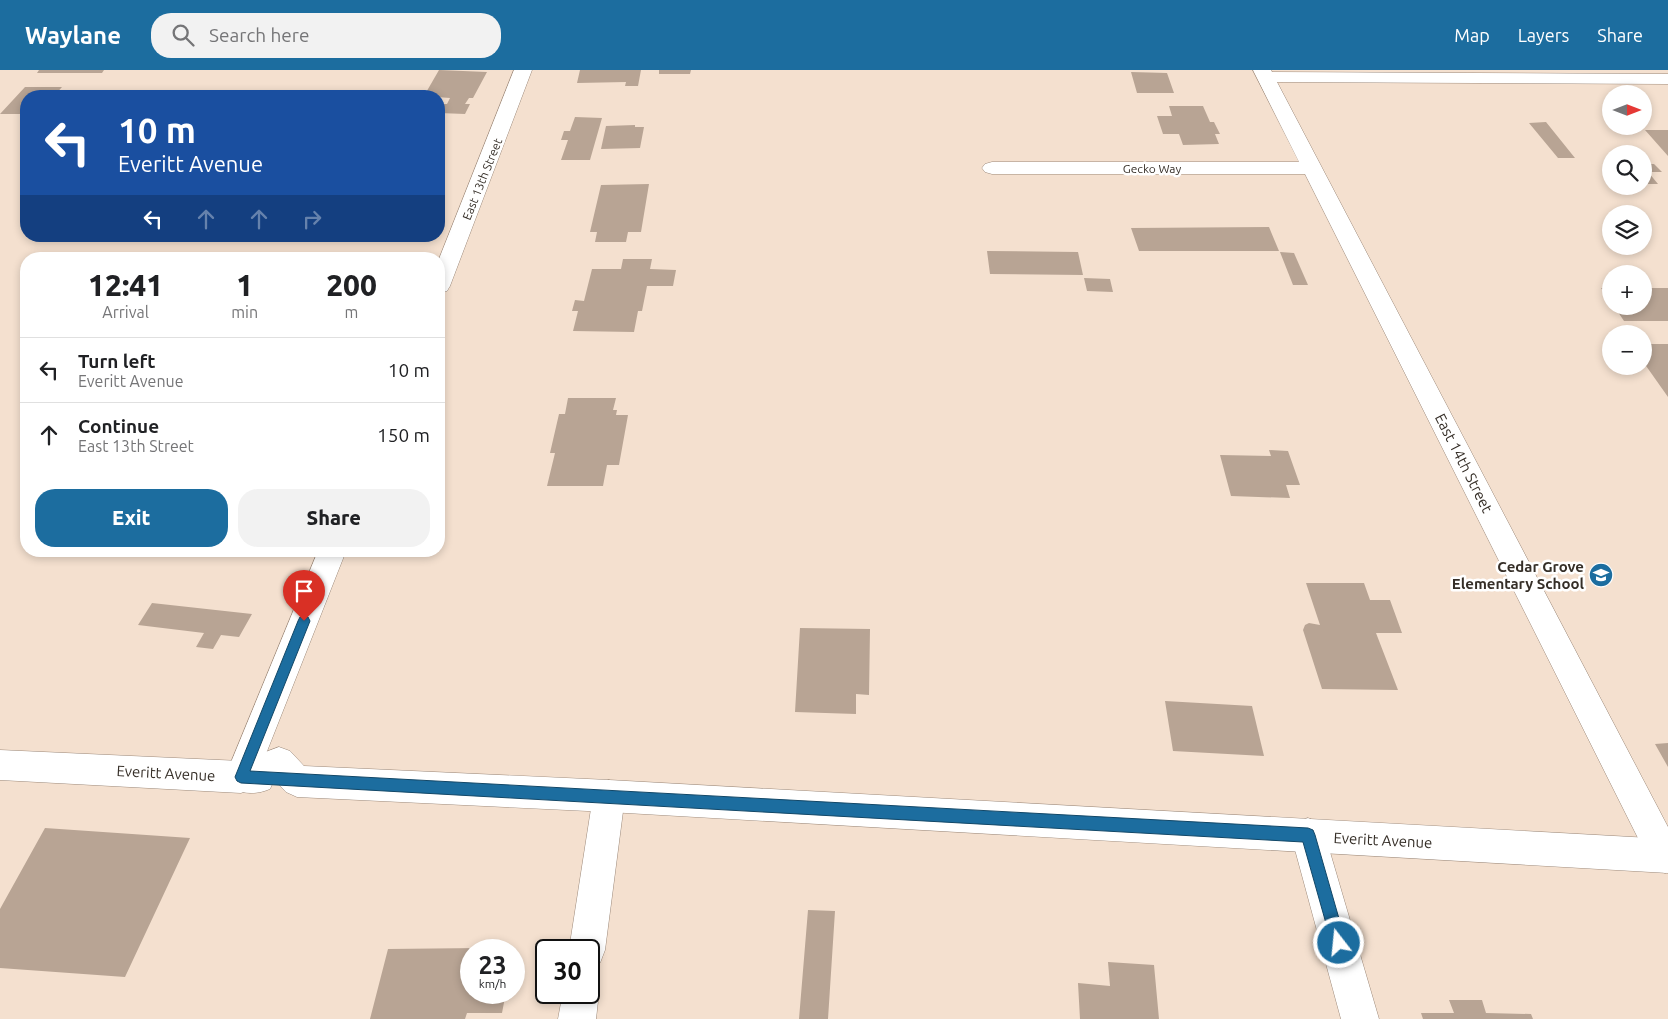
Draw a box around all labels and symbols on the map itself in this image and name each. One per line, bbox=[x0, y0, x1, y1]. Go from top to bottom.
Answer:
north arrow bbox=[1602, 85, 1652, 135]
street label: East 13th Street bbox=[460, 136, 504, 222]
street label: Gecko Way bbox=[1123, 162, 1181, 175]
street label: East 14th Street bbox=[1432, 411, 1496, 515]
place label: Cedar Grove Elementary School bbox=[1452, 558, 1584, 592]
school or university icon: Cedar Grove Elementary School bbox=[1588, 562, 1614, 588]
pin bbox=[283, 570, 325, 621]
street label: Everitt Avenue bbox=[116, 762, 216, 784]
street label: Everitt Avenue bbox=[1333, 829, 1433, 851]
position arrow bbox=[1312, 916, 1364, 968]
speed limit sign: 30 bbox=[535, 939, 600, 1004]

